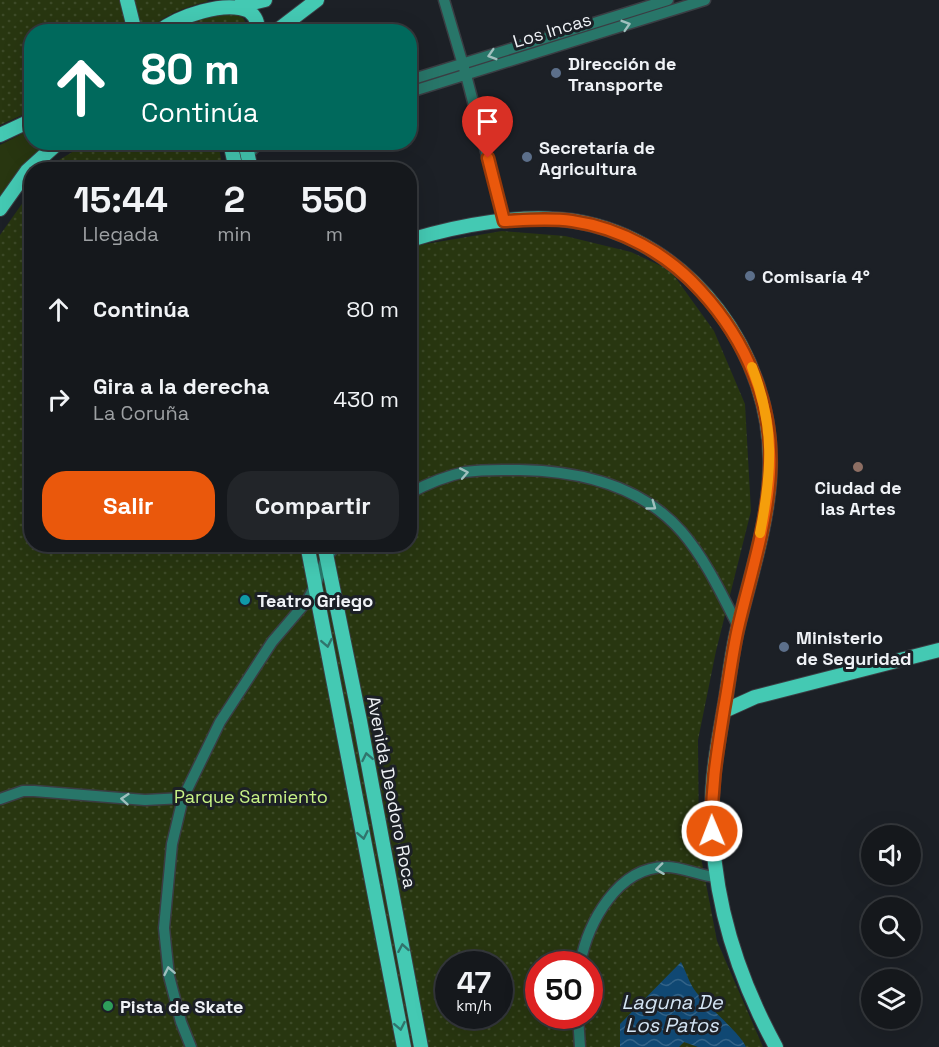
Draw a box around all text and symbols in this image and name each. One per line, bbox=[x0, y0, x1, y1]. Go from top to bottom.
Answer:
street label: Los Incas bbox=[510, 7, 594, 53]
one-way arrow bbox=[620, 20, 631, 32]
text: 80 m bbox=[141, 43, 240, 96]
icon: ahead bbox=[42, 48, 120, 126]
one-way arrow bbox=[487, 48, 498, 60]
place label: Dirección de Transporte bbox=[568, 52, 676, 96]
marker: Dirección de Transporte bbox=[549, 66, 563, 80]
text: Continúa bbox=[141, 95, 259, 130]
pin bbox=[462, 96, 513, 158]
icon: arrive bbox=[471, 105, 504, 138]
place label: Secretaría de Agricultura bbox=[539, 136, 655, 180]
marker: Secretaría de Agricultura bbox=[520, 150, 534, 164]
text: 15:44 bbox=[73, 177, 168, 223]
text: 2 bbox=[224, 177, 245, 223]
text: 550 bbox=[301, 177, 368, 223]
text: Llegada bbox=[83, 221, 159, 247]
text: min bbox=[217, 221, 252, 247]
text: m bbox=[326, 221, 343, 247]
place label: Comisaría 4° bbox=[762, 265, 870, 288]
marker: Comisaría 4° bbox=[743, 269, 757, 283]
icon: ahead bbox=[42, 293, 75, 326]
text: Continúa bbox=[93, 295, 189, 323]
text: 80 m bbox=[347, 295, 399, 323]
text: Gira a la derecha bbox=[93, 372, 270, 400]
icon: right bbox=[42, 383, 75, 416]
text: 430 m bbox=[333, 385, 399, 413]
text: La Coruña bbox=[93, 400, 189, 426]
marker: Ciudad de las Artes bbox=[851, 460, 865, 474]
one-way arrow bbox=[459, 467, 469, 480]
button: Salir bbox=[42, 471, 215, 540]
button: Compartir bbox=[227, 471, 399, 540]
place label: Ciudad de las Artes bbox=[814, 476, 902, 520]
one-way arrow bbox=[646, 499, 657, 510]
place label: Teatro Griego bbox=[257, 589, 373, 612]
marker: Teatro Griego bbox=[238, 593, 252, 607]
place label: Ministerio de Seguridad bbox=[796, 626, 911, 670]
one-way arrow bbox=[320, 638, 333, 648]
marker: Ministerio de Seguridad bbox=[777, 640, 791, 654]
street label: Avenida Deodoro Roca bbox=[362, 694, 422, 890]
one-way arrow bbox=[361, 752, 374, 762]
park label: Parque Sarmiento bbox=[174, 785, 328, 808]
one-way arrow bbox=[120, 793, 129, 806]
position arrow bbox=[680, 799, 744, 863]
map controls bbox=[861, 825, 921, 1029]
button: sound bbox=[861, 825, 921, 885]
one-way arrow bbox=[356, 829, 369, 839]
one-way arrow bbox=[655, 862, 664, 874]
button: search bbox=[861, 897, 921, 957]
one-way arrow bbox=[397, 943, 410, 953]
speed limit sign: 50 bbox=[525, 951, 603, 1029]
text: 47 bbox=[457, 963, 491, 1002]
one-way arrow bbox=[163, 966, 176, 976]
button: layers bbox=[861, 969, 921, 1029]
water label: Laguna De Los Patos bbox=[621, 989, 724, 1038]
place label: Pista de Skate bbox=[120, 995, 243, 1018]
text: km/h bbox=[456, 996, 492, 1015]
marker: Pista de Skate bbox=[101, 999, 115, 1013]
one-way arrow bbox=[393, 1021, 406, 1031]

